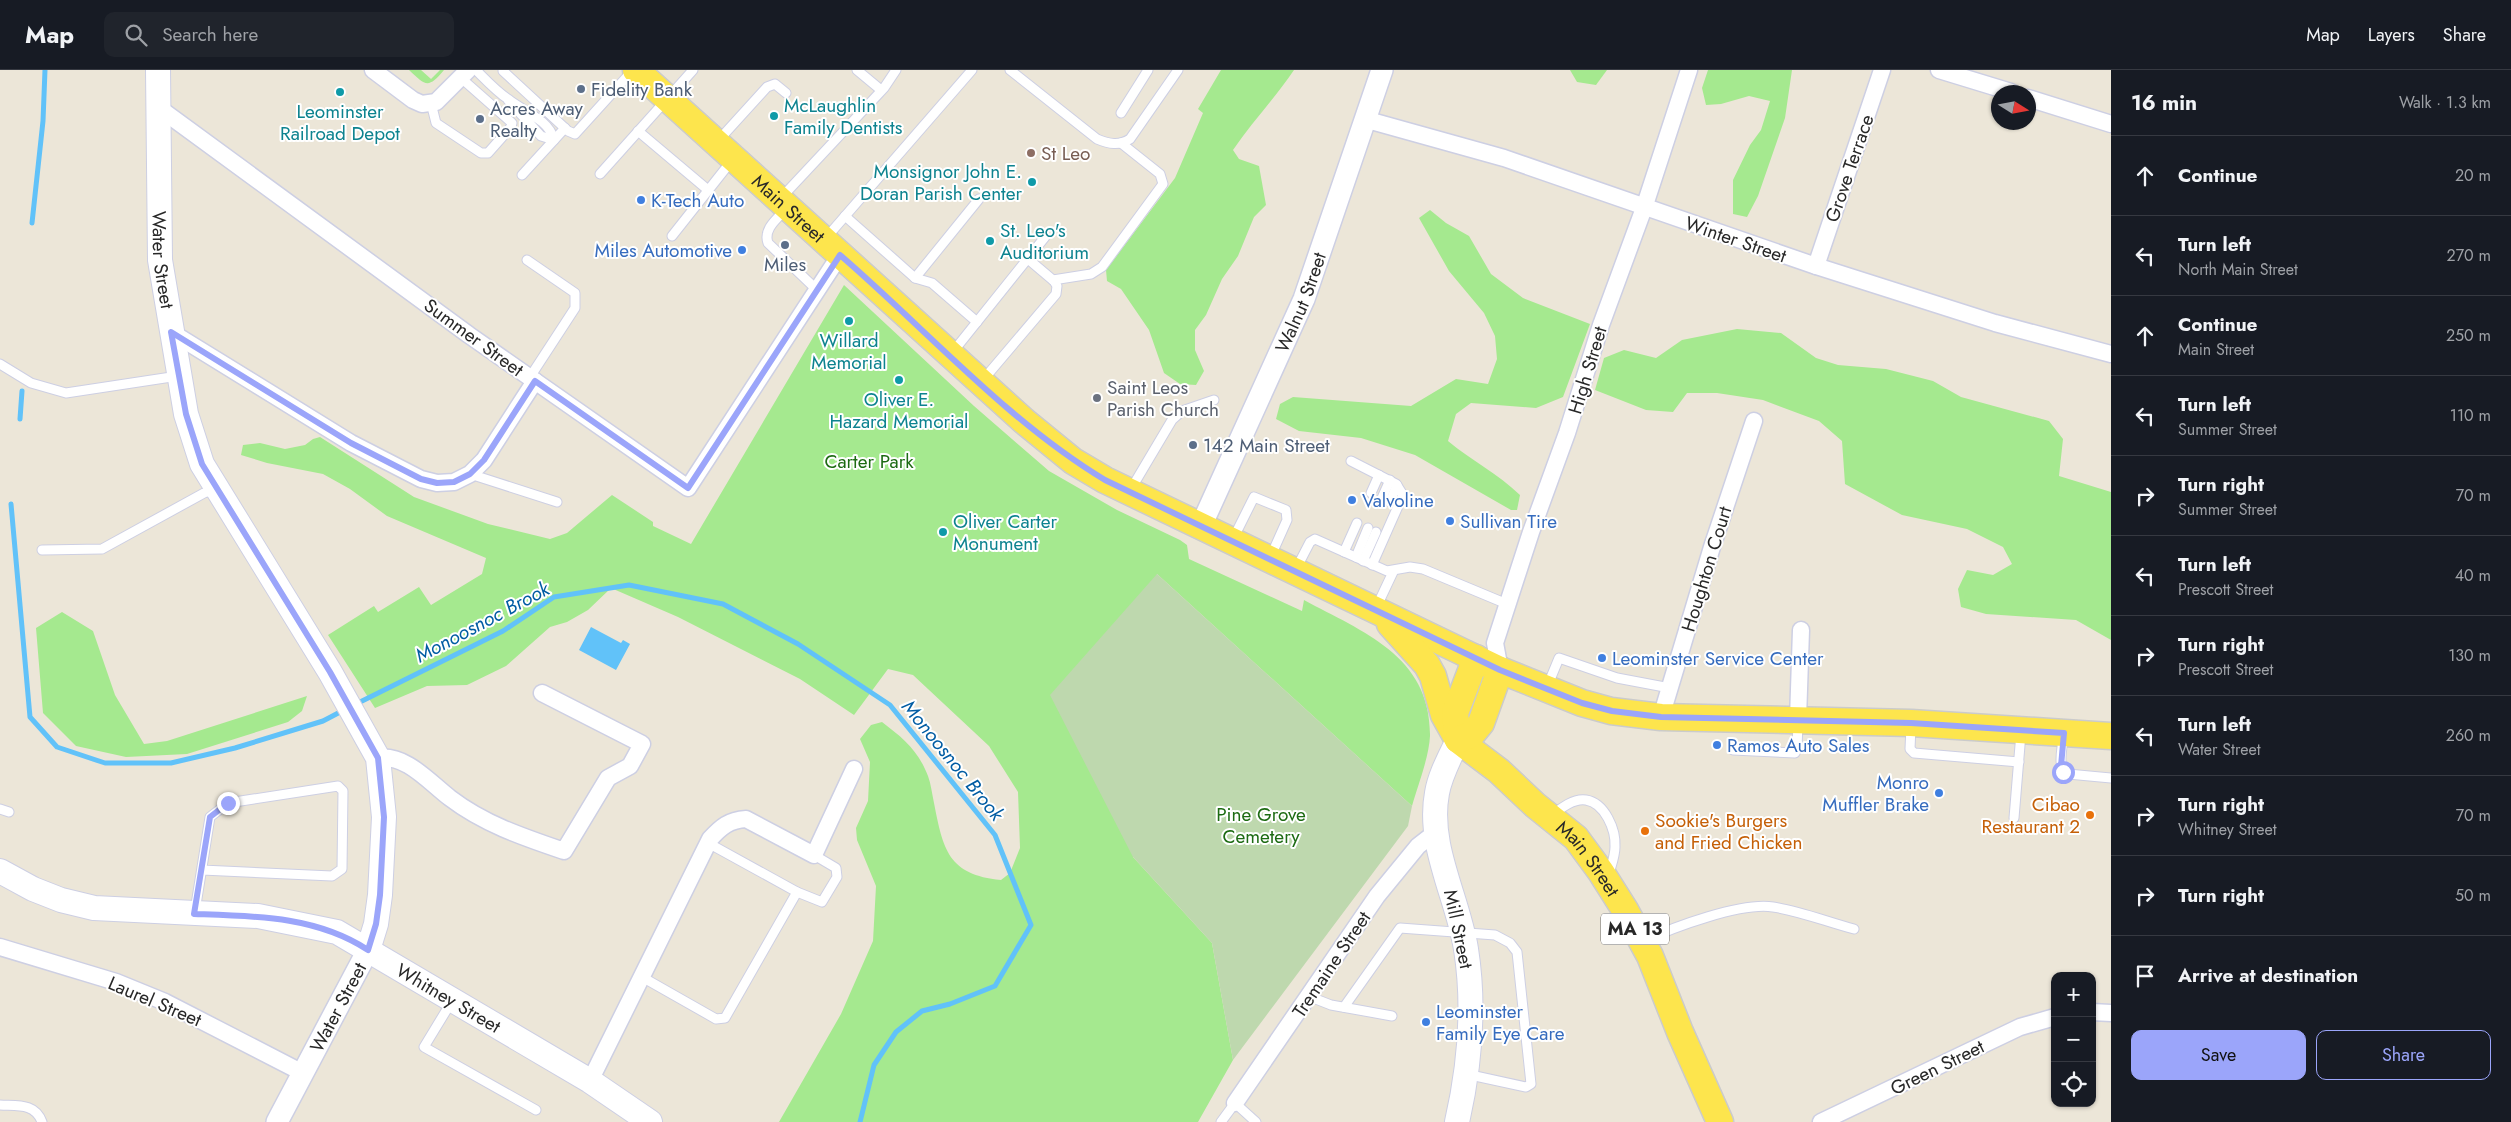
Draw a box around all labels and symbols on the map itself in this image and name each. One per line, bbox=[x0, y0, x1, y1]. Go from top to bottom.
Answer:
place label: Fidelity Bank bbox=[591, 76, 693, 103]
marker: Fidelity Bank bbox=[575, 83, 587, 95]
north arrow bbox=[1991, 85, 2036, 130]
marker: Leominster Railroad Depot bbox=[334, 86, 346, 98]
place label: McLaughlin Family Dentists bbox=[784, 92, 903, 141]
place label: Acres Away Realty bbox=[490, 95, 584, 144]
place label: Leominster Railroad Depot bbox=[280, 98, 400, 147]
marker: McLaughlin Family Dentists bbox=[768, 110, 780, 122]
street label: Grove Terrace bbox=[1818, 110, 1881, 226]
marker: Acres Away Realty bbox=[474, 113, 486, 125]
place label: St Leo bbox=[1041, 140, 1090, 167]
marker: St Leo bbox=[1025, 147, 1037, 159]
place label: Monsignor John E. Doran Parish Center bbox=[860, 158, 1022, 207]
street label: Main Street bbox=[746, 168, 831, 249]
marker: Monsignor John E. Doran Parish Center bbox=[1026, 176, 1038, 188]
place label: K-Tech Auto bbox=[651, 187, 744, 214]
marker: K-Tech Auto bbox=[635, 194, 647, 206]
street label: Winter Street bbox=[1682, 210, 1791, 270]
street label: Water Street bbox=[145, 211, 181, 311]
place label: St. Leo's Auditorium bbox=[1000, 217, 1089, 266]
marker: St. Leo's Auditorium bbox=[984, 235, 996, 247]
place label: Miles Automotive bbox=[595, 237, 732, 264]
marker: Miles bbox=[779, 239, 791, 251]
marker: Miles Automotive bbox=[736, 244, 748, 256]
street label: Walnut Street bbox=[1268, 248, 1333, 357]
place label: Miles bbox=[764, 251, 806, 278]
street label: Summer Street bbox=[418, 292, 529, 383]
marker: Willard Memorial bbox=[843, 315, 855, 327]
street label: High Street bbox=[1561, 323, 1614, 417]
place label: Willard Memorial bbox=[811, 327, 887, 376]
marker: Oliver E. Hazard Memorial bbox=[893, 374, 905, 386]
place label: Saint Leos Parish Church bbox=[1107, 374, 1219, 423]
place label: Oliver E. Hazard Memorial bbox=[830, 386, 969, 435]
marker: Saint Leos Parish Church bbox=[1091, 392, 1103, 404]
place label: 142 Main Street bbox=[1203, 432, 1330, 459]
marker: 142 Main Street bbox=[1187, 439, 1199, 451]
park label: Carter Park bbox=[824, 448, 914, 475]
place label: Valvoline bbox=[1362, 487, 1434, 514]
marker: Valvoline bbox=[1346, 494, 1358, 506]
street label: Houghton Court bbox=[1675, 503, 1738, 635]
place label: Oliver Carter Monument bbox=[953, 508, 1057, 557]
place label: Sullivan Tire bbox=[1460, 508, 1557, 535]
marker: Sullivan Tire bbox=[1444, 515, 1456, 527]
marker: Oliver Carter Monument bbox=[937, 526, 949, 538]
water label: Monoosnoc Brook bbox=[410, 574, 556, 670]
place label: Leominster Service Center bbox=[1612, 645, 1824, 672]
marker: Leominster Service Center bbox=[1596, 652, 1608, 664]
water label: Monoosnoc Brook bbox=[895, 693, 1012, 828]
place label: Ramos Auto Sales bbox=[1727, 732, 1870, 759]
marker: Ramos Auto Sales bbox=[1711, 739, 1723, 751]
route start bbox=[2052, 761, 2075, 784]
place label: Monro Muffler Brake bbox=[1822, 769, 1929, 818]
marker: Monro Muffler Brake bbox=[1933, 787, 1945, 799]
place label: Cibao Restaurant 2 bbox=[1982, 791, 2080, 840]
route end bbox=[217, 792, 240, 815]
park label: Pine Grove Cemetery bbox=[1216, 801, 1306, 850]
place label: Sookie's Burgers and Fried Chicken bbox=[1655, 807, 1802, 856]
marker: Cibao Restaurant 2 bbox=[2084, 809, 2096, 821]
street label: Main Street bbox=[1550, 814, 1626, 902]
marker: Sookie's Burgers and Fried Chicken bbox=[1639, 825, 1651, 837]
street label: Mill Street bbox=[1437, 887, 1480, 972]
street label: Tremaine Street bbox=[1286, 905, 1377, 1023]
road number: MA 13 bbox=[1601, 914, 1669, 944]
street label: Water Street bbox=[303, 957, 373, 1057]
street label: Whitney Street bbox=[391, 957, 506, 1040]
street label: Laurel Street bbox=[104, 970, 206, 1033]
place label: Leominster Family Eye Care bbox=[1436, 998, 1565, 1047]
marker: Leominster Family Eye Care bbox=[1420, 1016, 1432, 1028]
street label: Green Street bbox=[1886, 1033, 1989, 1102]

